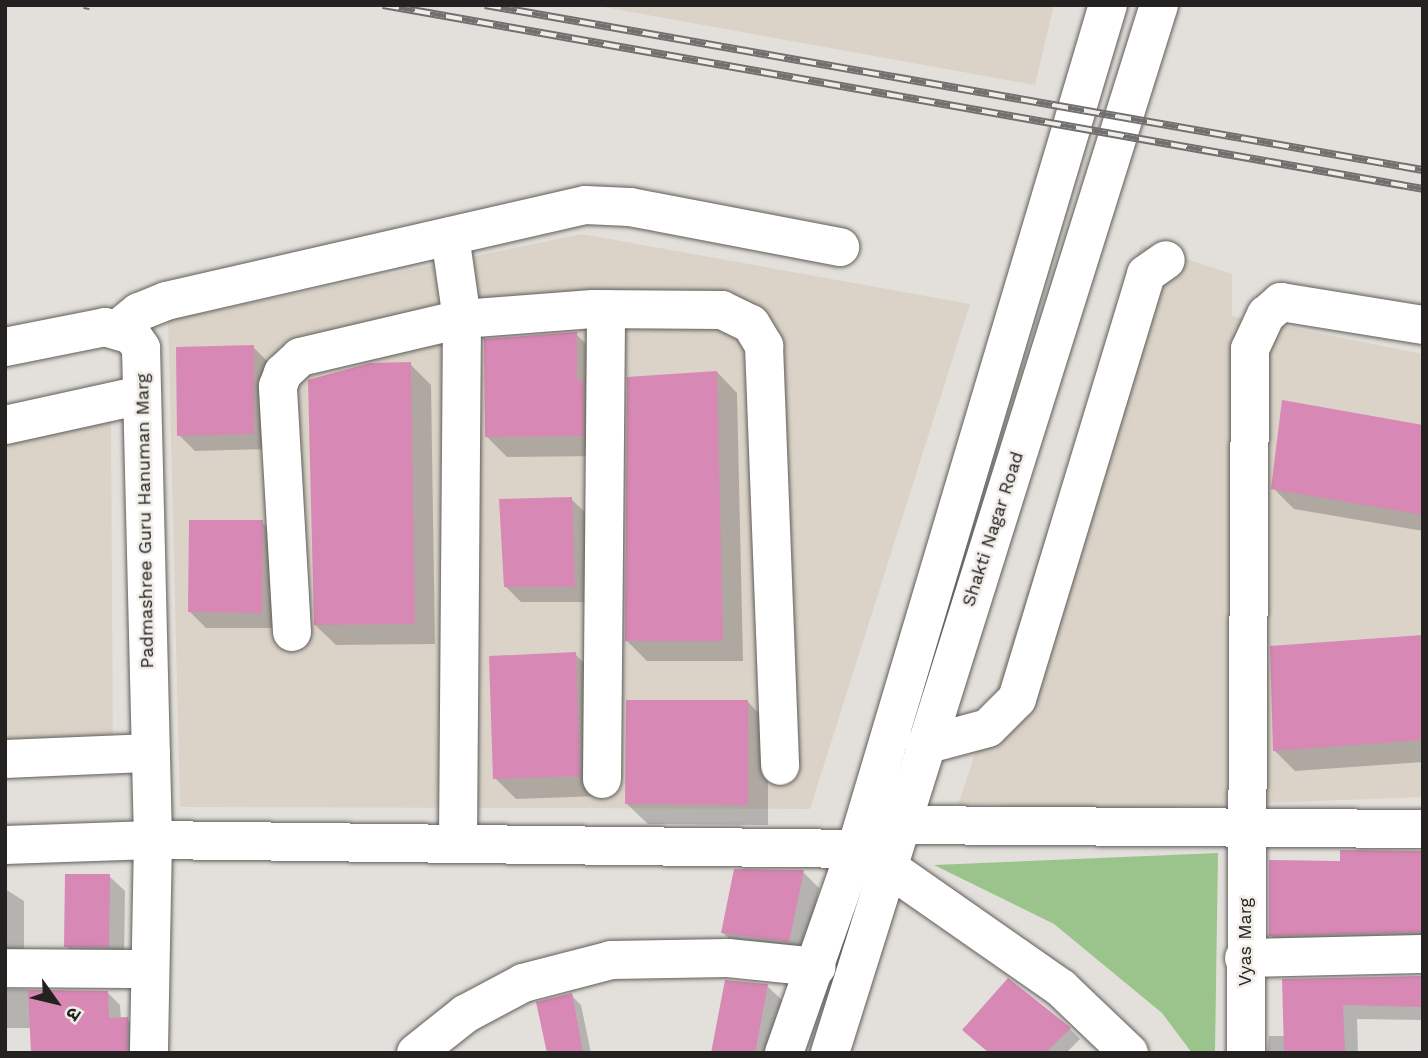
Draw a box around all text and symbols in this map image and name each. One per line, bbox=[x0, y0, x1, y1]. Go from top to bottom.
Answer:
street label: Padmashree Guru Hanuman Marg bbox=[132, 373, 158, 669]
street label: Shakti Nagar Road bbox=[958, 449, 1028, 609]
street label: Vyas Marg bbox=[1234, 898, 1256, 986]
north arrow bbox=[21, 967, 91, 1037]
text: उ bbox=[61, 1003, 86, 1025]

